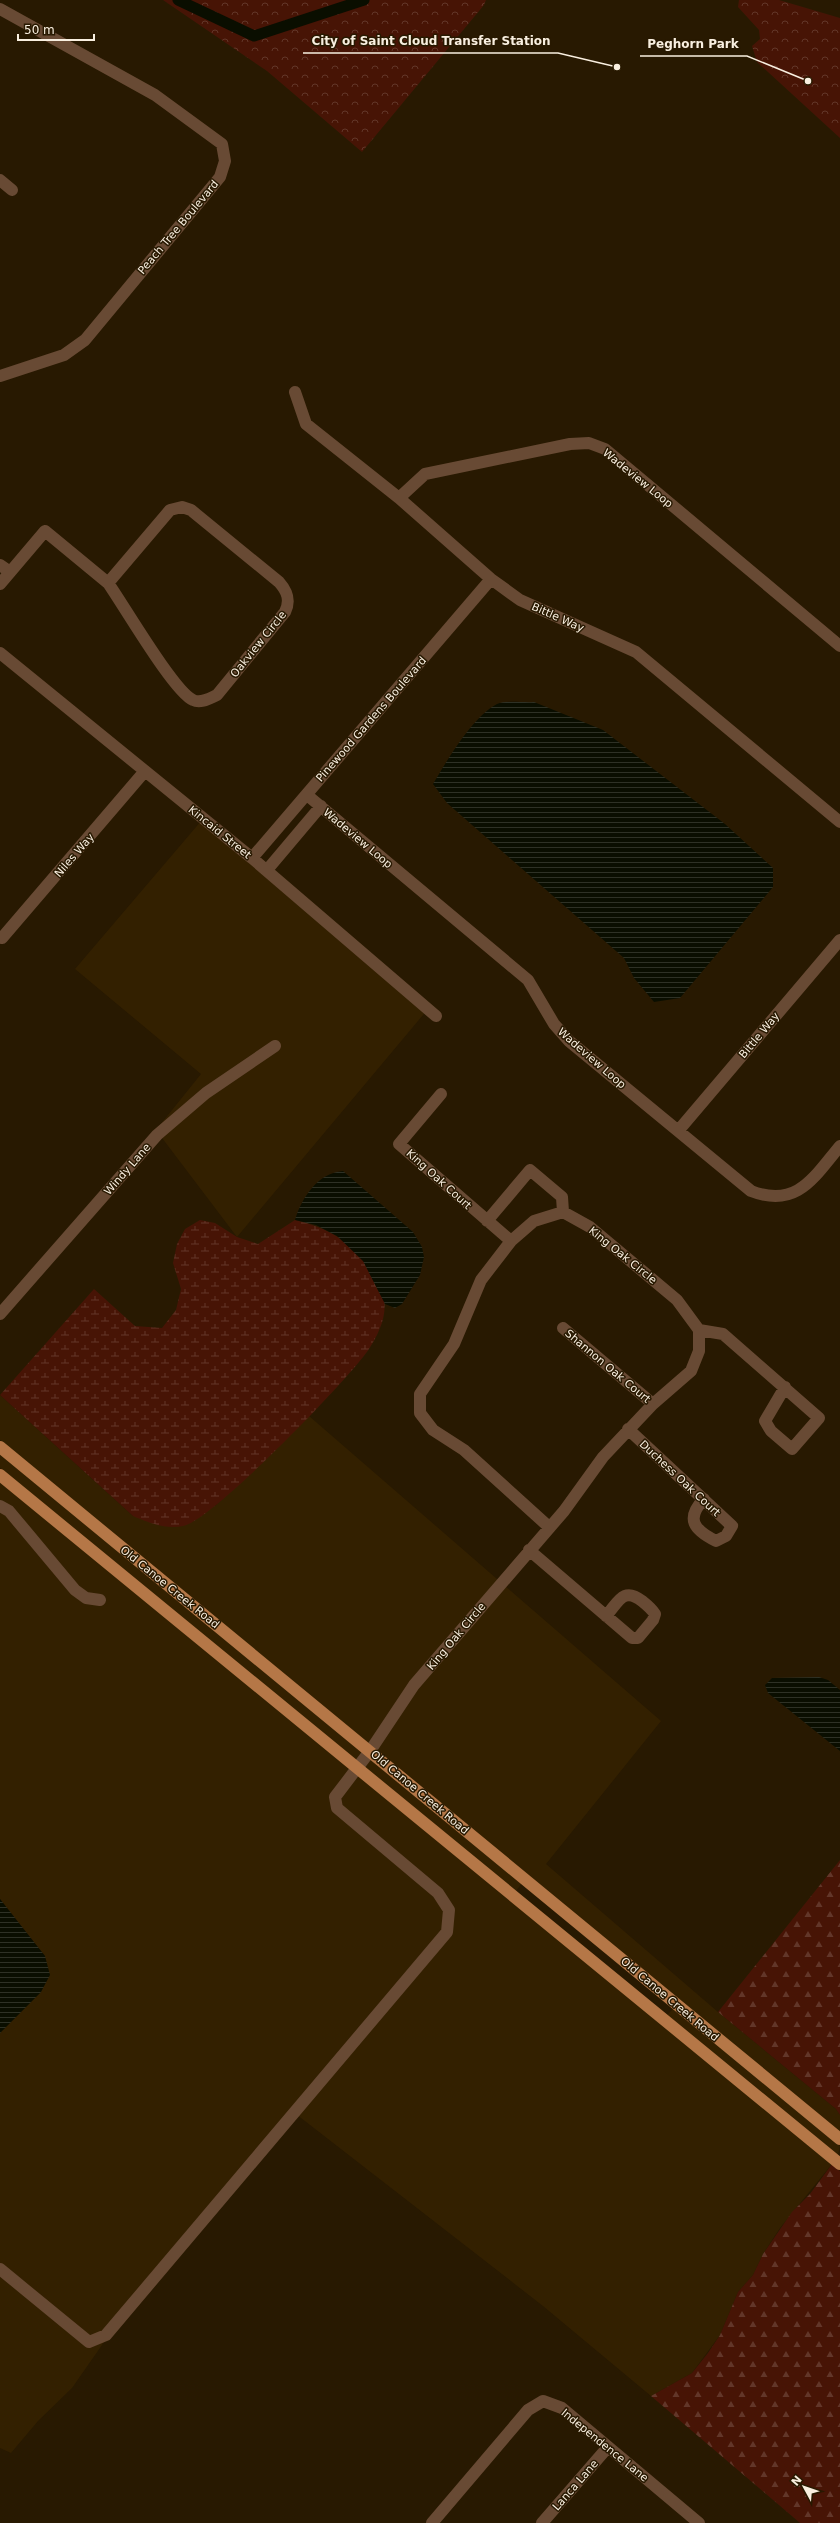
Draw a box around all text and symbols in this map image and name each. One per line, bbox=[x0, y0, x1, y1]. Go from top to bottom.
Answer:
scale bar bbox=[18, 16, 94, 42]
text: 50 m bbox=[24, 23, 55, 37]
callout: City of Saint Cloud Transfer Station bbox=[303, 29, 558, 53]
callout: Peghorn Park bbox=[640, 32, 747, 56]
text: City of Saint Cloud Transfer Station bbox=[311, 34, 551, 48]
text: Peghorn Park bbox=[647, 37, 740, 51]
street label: Peach Tree Boulevard bbox=[135, 178, 221, 277]
street label: Wadeview Loop bbox=[600, 446, 675, 510]
street label: Bittle Way bbox=[530, 600, 586, 635]
street label: Oakview Circle bbox=[228, 608, 289, 680]
street label: Pinewood Gardens Boulevard bbox=[314, 654, 429, 784]
street label: Kincaid Street bbox=[186, 803, 254, 862]
street label: Wadeview Loop bbox=[321, 806, 395, 871]
street label: Niles Way bbox=[52, 830, 97, 880]
street label: Bittle Way bbox=[736, 1009, 783, 1061]
street label: Wadeview Loop bbox=[555, 1025, 628, 1091]
street label: Windy Lane bbox=[101, 1141, 154, 1198]
street label: King Oak Court bbox=[403, 1147, 474, 1212]
street label: King Oak Circle bbox=[586, 1224, 660, 1287]
street label: Shannon Oak Court bbox=[562, 1327, 653, 1406]
street label: Duchess Oak Court bbox=[637, 1438, 723, 1520]
street label: Old Canoe Creek Road bbox=[118, 1543, 222, 1631]
street label: King Oak Circle bbox=[424, 1600, 488, 1673]
street label: Old Canoe Creek Road bbox=[368, 1748, 471, 1837]
street label: Old Canoe Creek Road bbox=[618, 1955, 721, 2044]
street label: Independence Lane bbox=[558, 2406, 651, 2485]
street label: Lanca Lane bbox=[550, 2457, 601, 2513]
north arrow bbox=[784, 2467, 824, 2507]
text: N bbox=[789, 2473, 805, 2489]

